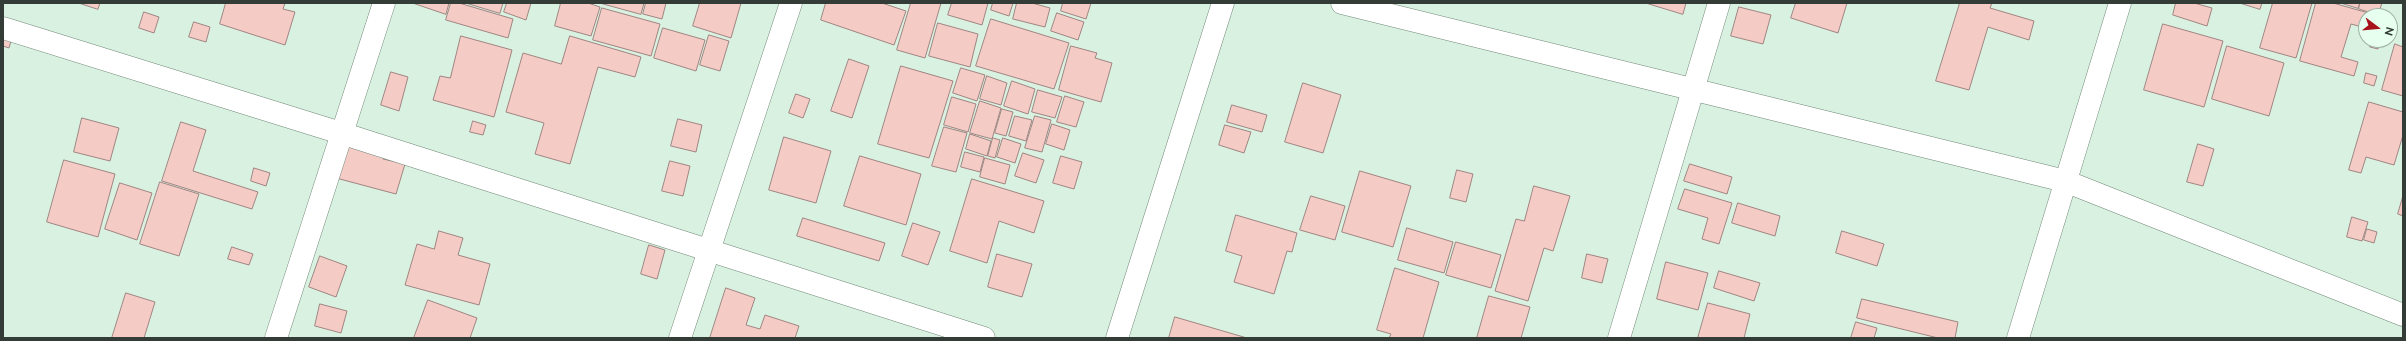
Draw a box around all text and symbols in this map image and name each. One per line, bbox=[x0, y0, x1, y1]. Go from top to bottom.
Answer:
north arrow bbox=[2358, 8, 2398, 48]
text: N bbox=[2382, 25, 2396, 37]

